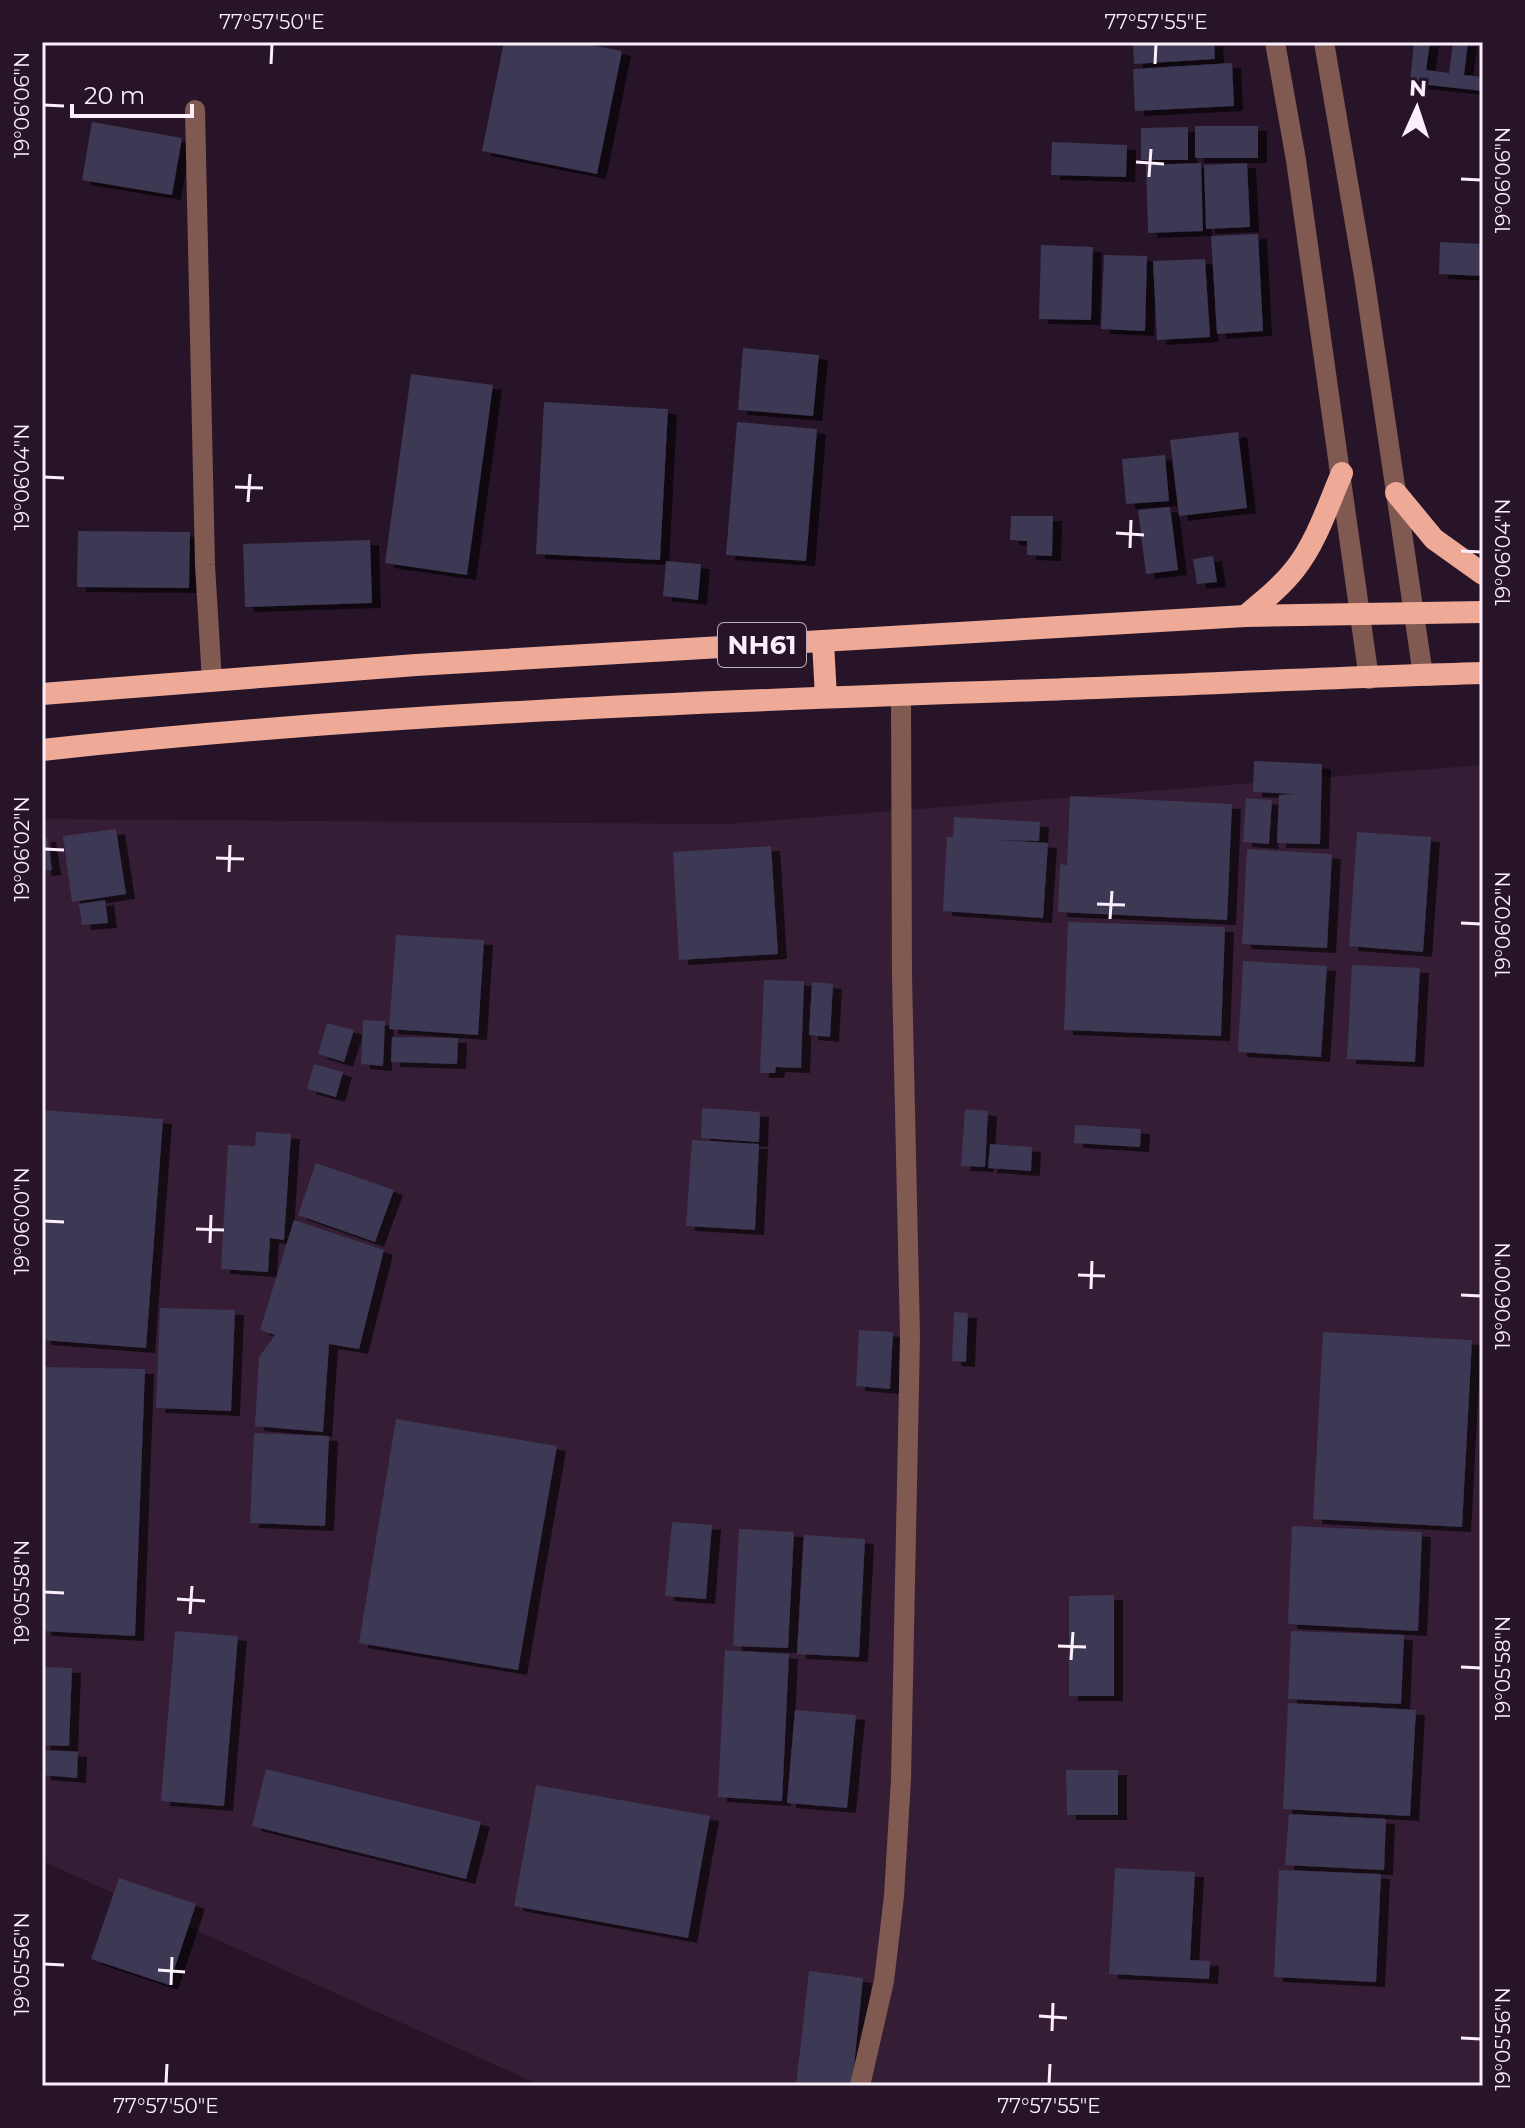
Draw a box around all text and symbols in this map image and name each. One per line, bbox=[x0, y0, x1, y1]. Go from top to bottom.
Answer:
text: 77°57'50"E bbox=[219, 10, 325, 34]
text: 77°57'55"E bbox=[1104, 10, 1208, 34]
text: 19°06'06"N bbox=[10, 52, 34, 158]
scale bar bbox=[72, 68, 192, 118]
north arrow bbox=[1377, 68, 1457, 148]
text: N bbox=[1408, 75, 1428, 102]
text: 20 m bbox=[84, 81, 145, 110]
text: 19°06'06"N bbox=[1491, 127, 1515, 233]
text: 19°06'04"N bbox=[10, 424, 34, 530]
text: 19°06'04"N bbox=[1491, 499, 1515, 605]
road number: NH61 bbox=[718, 623, 806, 667]
text: 19°06'02"N bbox=[10, 796, 34, 902]
text: 19°06'02"N bbox=[1491, 871, 1515, 977]
text: 19°06'00"N bbox=[10, 1167, 34, 1275]
text: 19°06'00"N bbox=[1491, 1242, 1515, 1350]
text: 19°05'58"N bbox=[10, 1540, 34, 1644]
text: 19°05'58"N bbox=[1491, 1616, 1515, 1720]
text: 19°05'56"N bbox=[10, 1912, 34, 2016]
text: 19°05'56"N bbox=[1491, 1987, 1515, 2091]
text: 77°57'50"E bbox=[113, 2094, 219, 2118]
text: 77°57'55"E bbox=[997, 2094, 1101, 2118]

